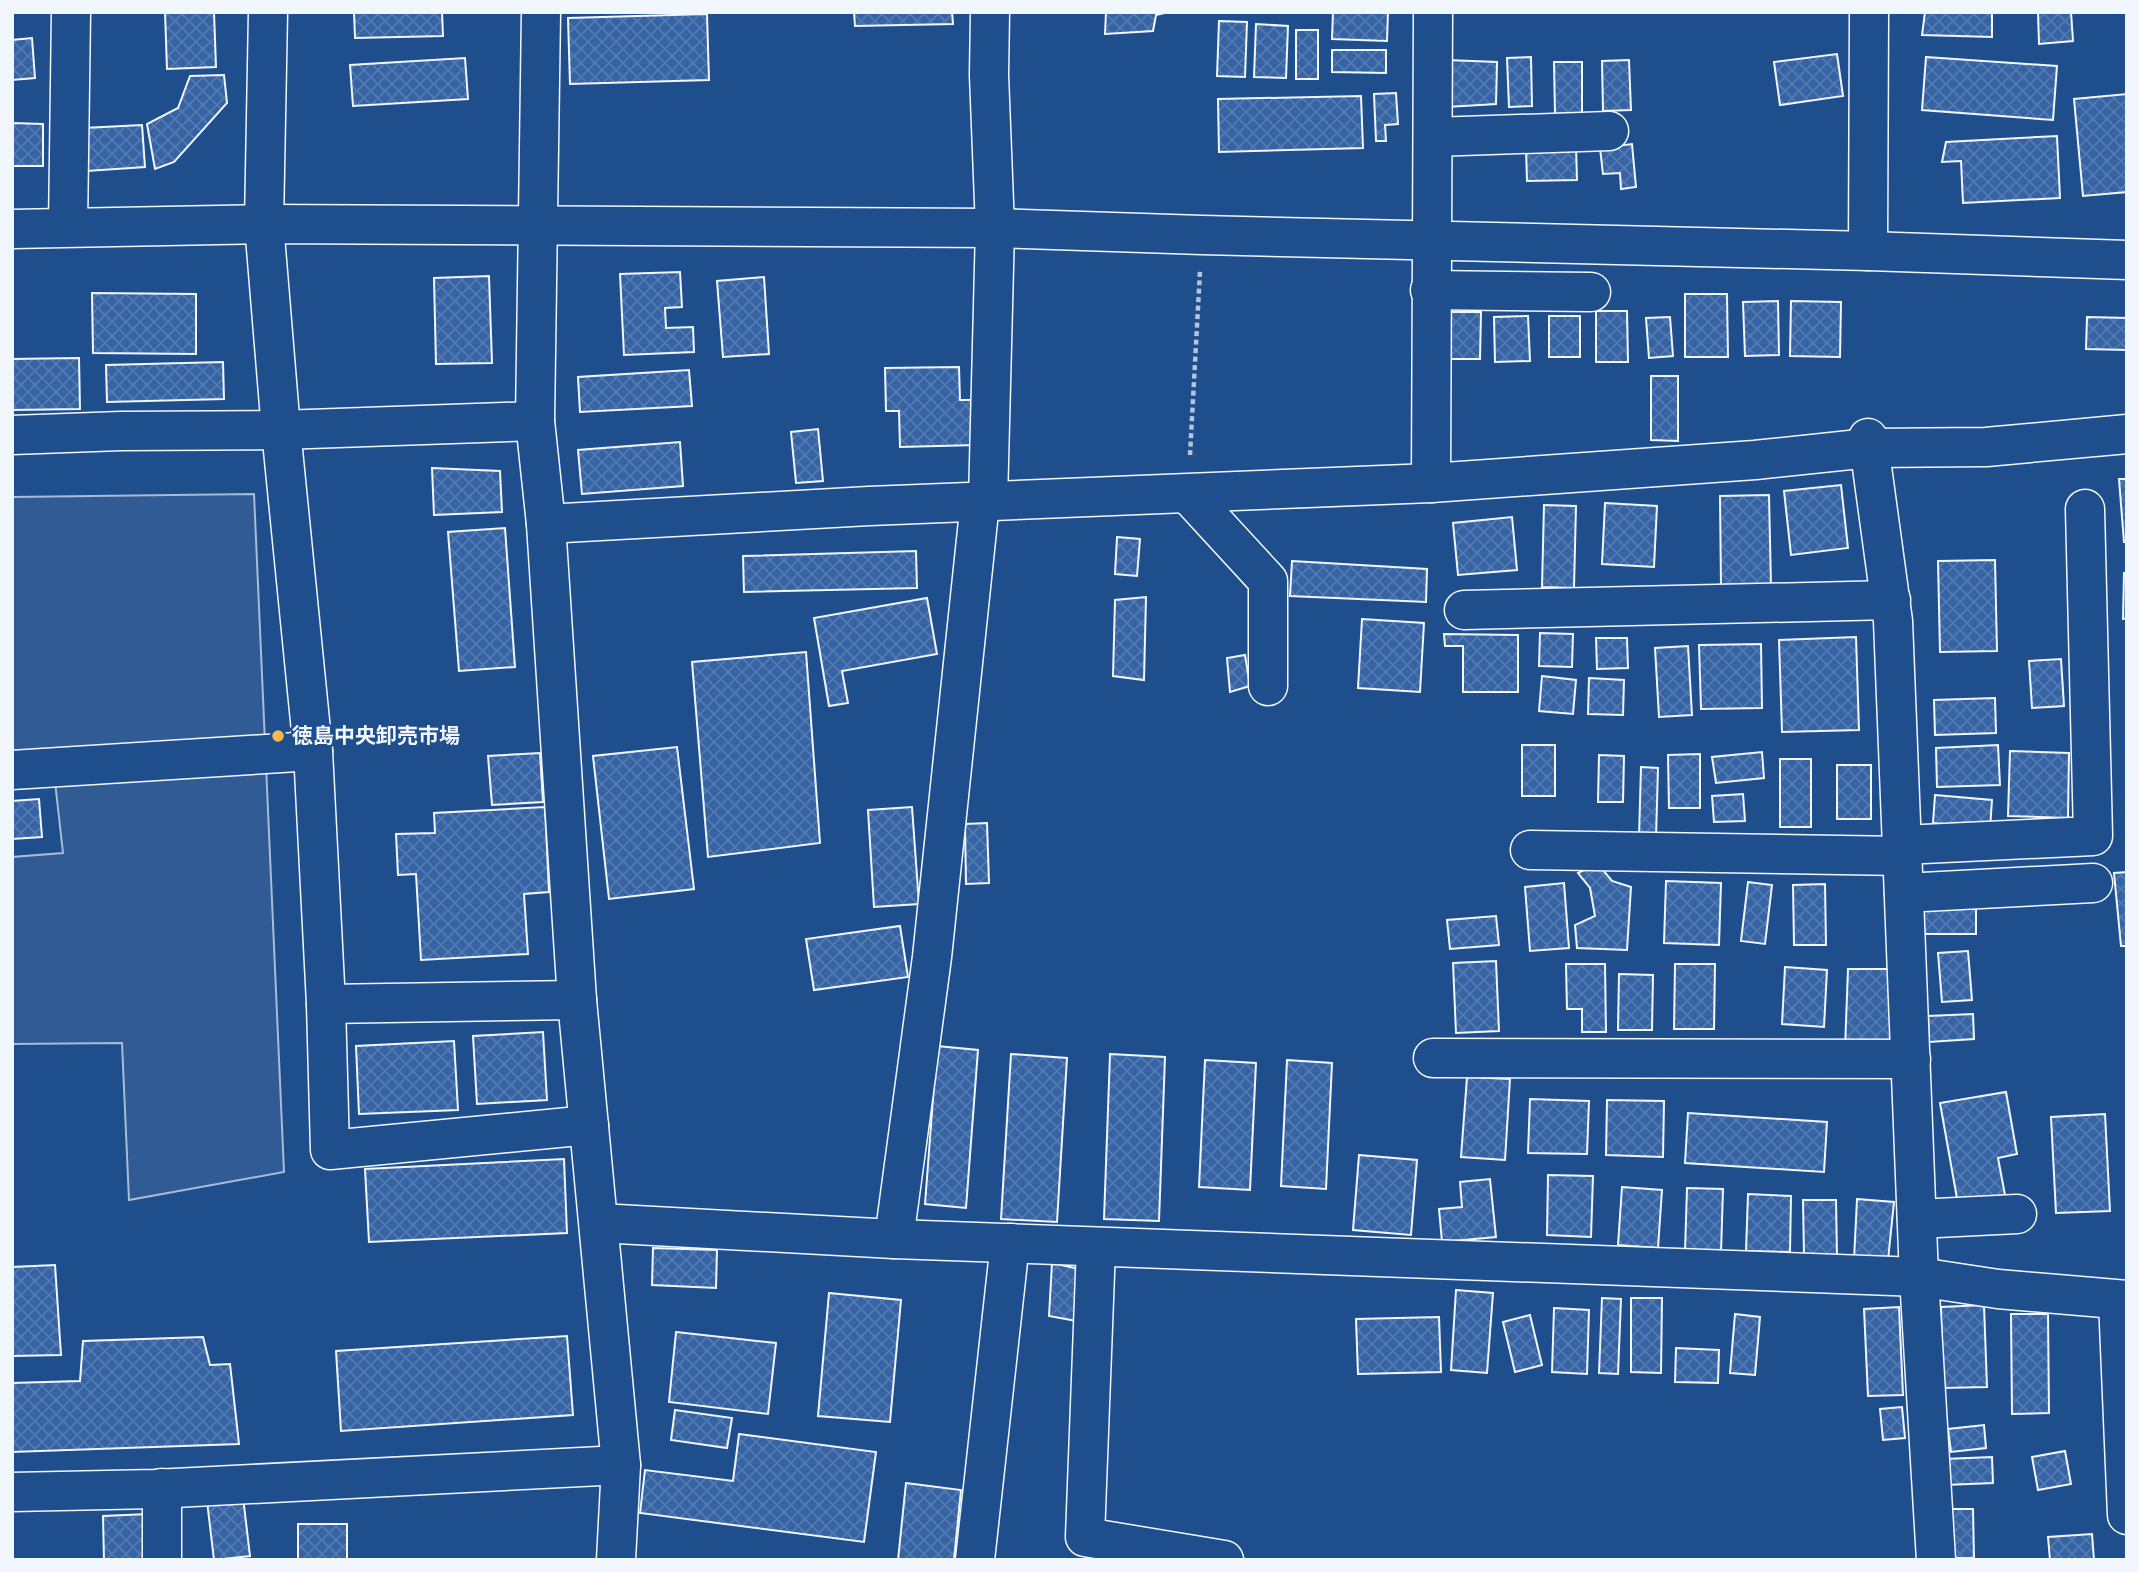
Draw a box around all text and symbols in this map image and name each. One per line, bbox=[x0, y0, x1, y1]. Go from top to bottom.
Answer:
place label: 徳島中央卸売市場 bbox=[292, 724, 460, 748]
marker: 徳島中央卸売市場 bbox=[270, 728, 286, 744]

